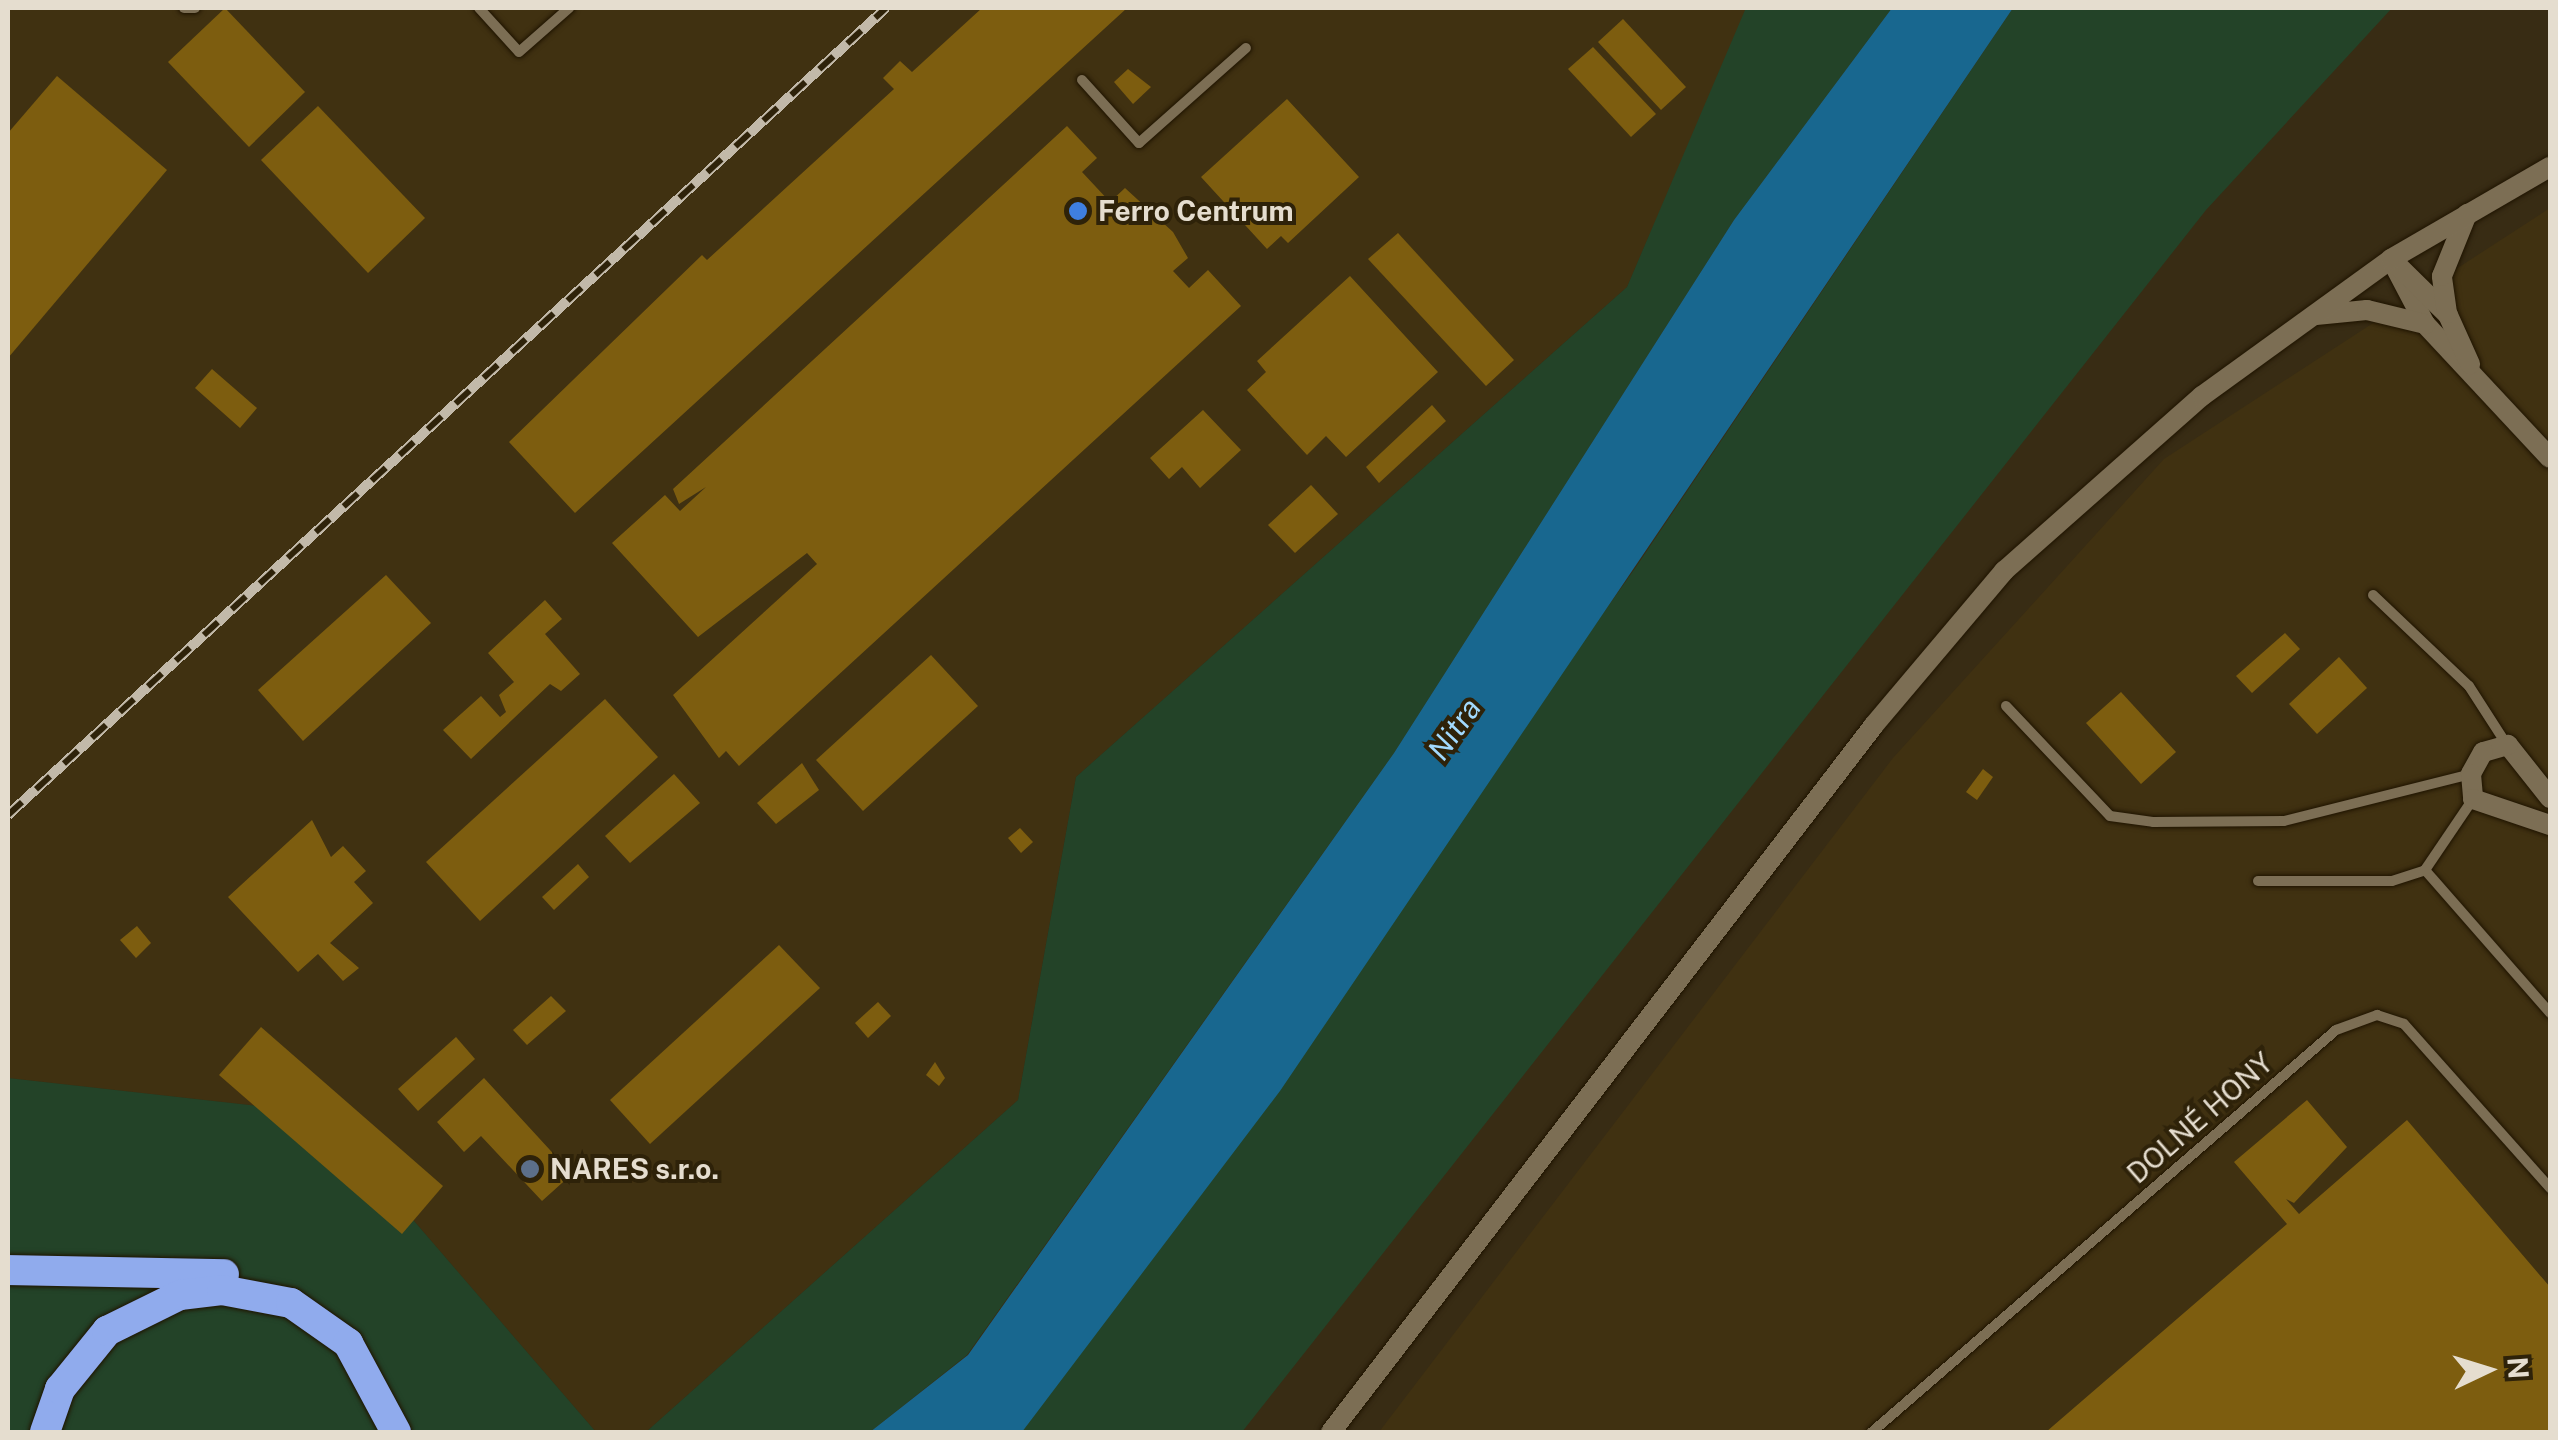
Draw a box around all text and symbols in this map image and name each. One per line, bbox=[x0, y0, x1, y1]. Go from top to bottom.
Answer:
place label: Ferro Centrum bbox=[1098, 194, 1294, 228]
marker: Ferro Centrum bbox=[1067, 200, 1089, 222]
water label: Nitra bbox=[1420, 691, 1488, 767]
street label: DOLNÉ HONY bbox=[2120, 1046, 2280, 1190]
place label: NARES s.r.o. bbox=[550, 1152, 719, 1186]
marker: NARES s.r.o. bbox=[519, 1158, 541, 1180]
north arrow bbox=[2438, 1320, 2538, 1420]
text: N bbox=[2501, 1356, 2536, 1380]

